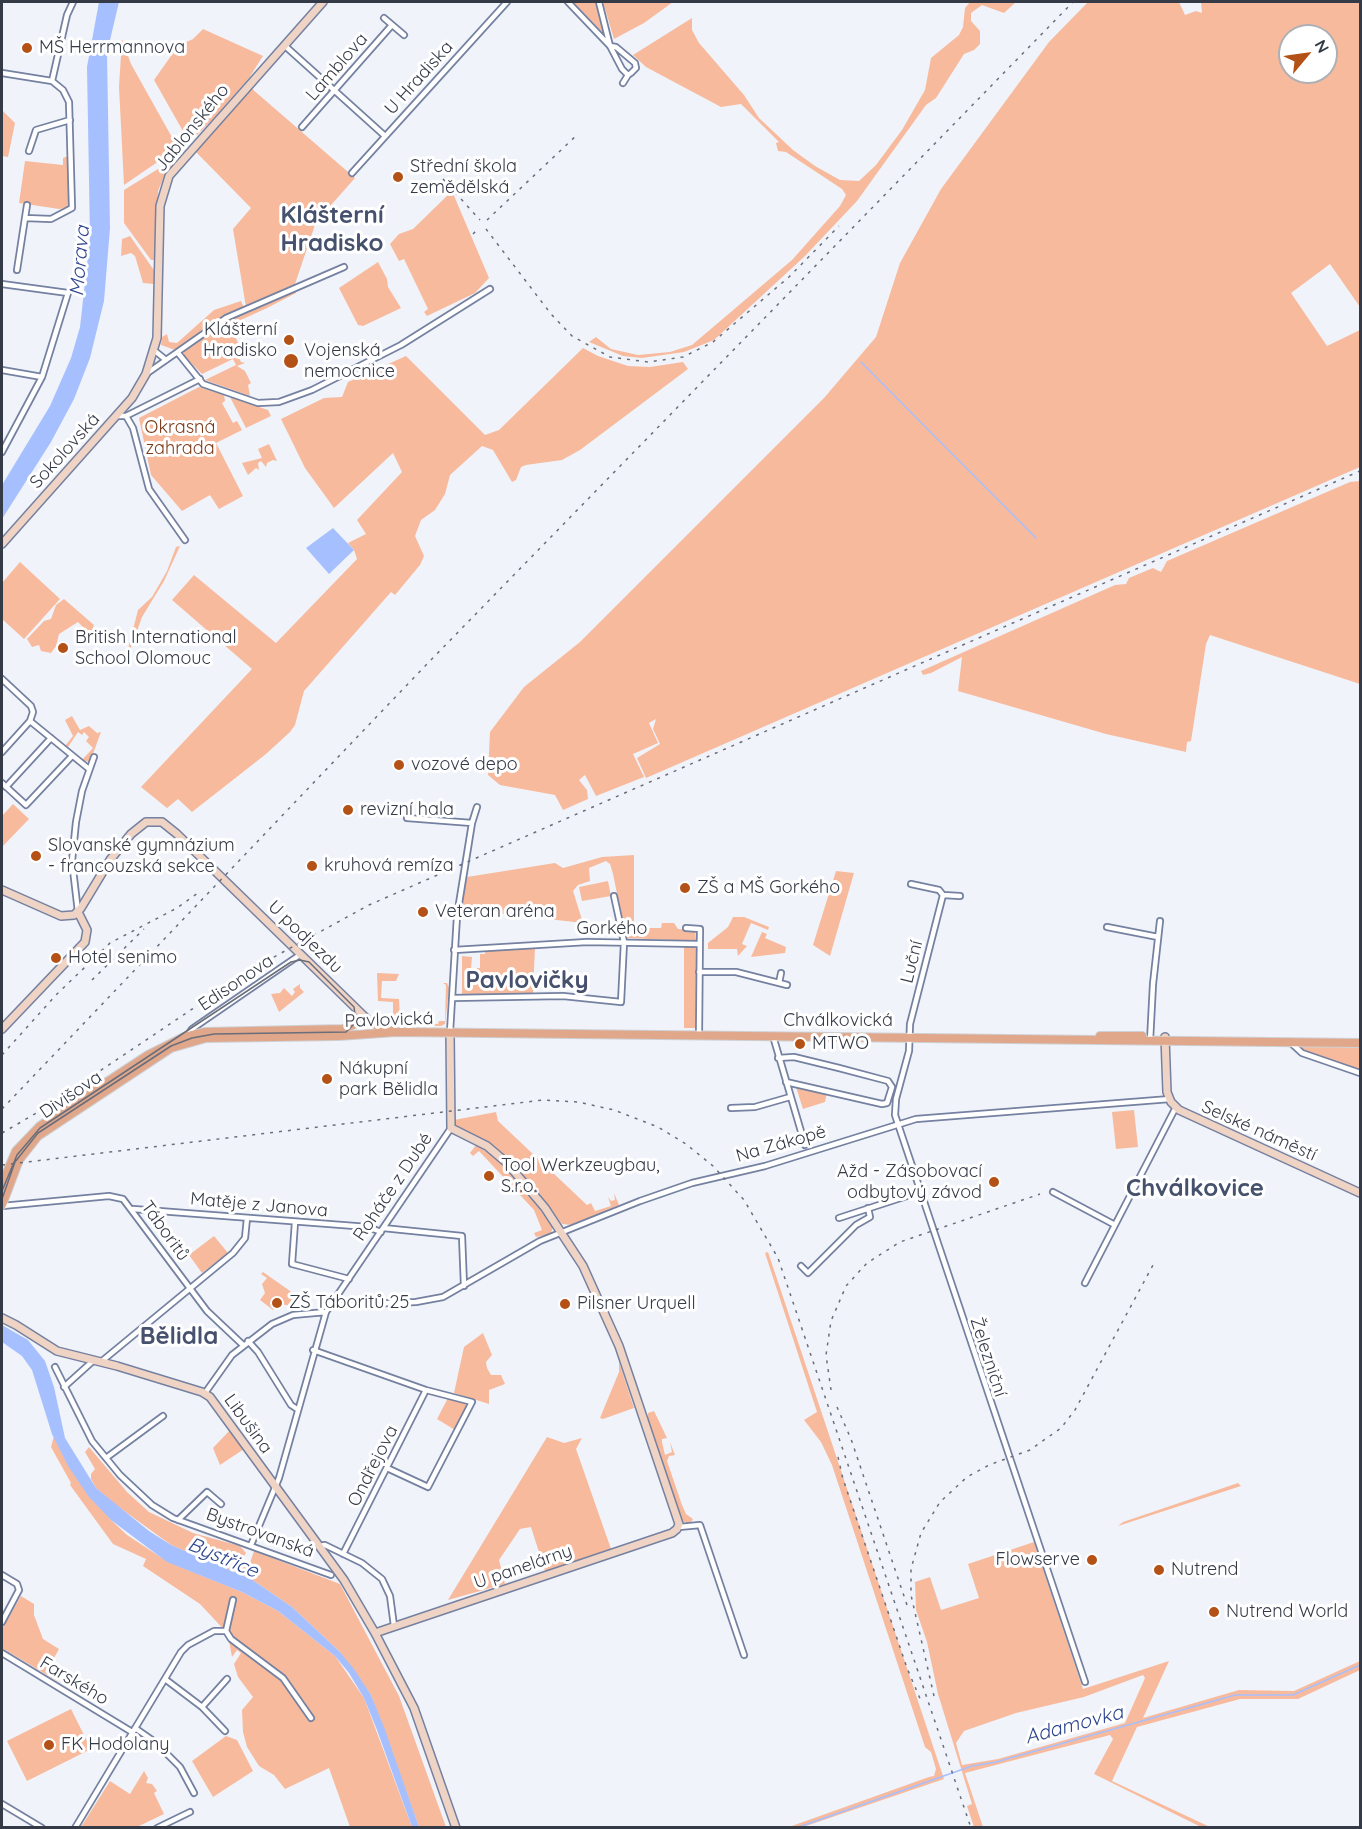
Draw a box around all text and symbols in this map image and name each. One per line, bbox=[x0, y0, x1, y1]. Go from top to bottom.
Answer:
north arrow bbox=[1278, 24, 1338, 84]
street label: Lamblova bbox=[302, 29, 372, 105]
text: N bbox=[1310, 36, 1334, 56]
place label: MŠ Herrmannova bbox=[39, 37, 185, 59]
street label: U Hradiska bbox=[380, 37, 458, 119]
marker: MŠ Herrmannova bbox=[20, 41, 34, 55]
street label: Jablonského bbox=[150, 80, 234, 176]
place label: Střední škola zemědělská bbox=[410, 156, 517, 198]
marker: Střední škola zemědělská bbox=[391, 170, 405, 184]
district label: Klášterní Hradisko bbox=[280, 202, 384, 258]
water label: Morava bbox=[65, 225, 95, 297]
place label: Klášterní Hradisko bbox=[203, 319, 277, 362]
marker: Klášterní Hradisko bbox=[282, 333, 296, 347]
place label: Vojenská nemocnice bbox=[304, 340, 395, 382]
marker: Vojenská nemocnice bbox=[282, 352, 300, 370]
street label: Sokolovská bbox=[25, 409, 105, 493]
park label: Okrasná zahrada bbox=[145, 417, 215, 460]
place label: British International School Olomouc bbox=[75, 627, 237, 670]
marker: British International School Olomouc bbox=[56, 641, 70, 655]
place label: vozové depo bbox=[411, 754, 518, 776]
marker: vozové depo bbox=[392, 758, 406, 772]
place label: revizní hala bbox=[360, 799, 454, 821]
marker: revizní hala bbox=[341, 803, 355, 817]
place label: Slovanské gymnázium - francouzská sekce bbox=[48, 835, 235, 878]
marker: Slovanské gymnázium - francouzská sekce bbox=[29, 849, 43, 863]
place label: kruhová remíza bbox=[324, 855, 454, 877]
marker: kruhová remíza bbox=[305, 859, 319, 873]
place label: ZŠ a MŠ Gorkého bbox=[697, 877, 840, 899]
marker: ZŠ a MŠ Gorkého bbox=[678, 881, 692, 895]
street label: U podjezdu bbox=[263, 896, 347, 978]
place label: Veteran aréna bbox=[435, 901, 555, 923]
marker: Veteran aréna bbox=[416, 905, 430, 919]
street label: Gorkého bbox=[577, 918, 647, 940]
street label: Luční bbox=[896, 938, 928, 986]
place label: Hotel senimo bbox=[68, 947, 177, 969]
street label: Edisonova bbox=[194, 950, 278, 1016]
marker: Hotel senimo bbox=[49, 951, 63, 965]
district label: Pavlovičky bbox=[465, 967, 589, 995]
street label: Pavlovická bbox=[344, 1008, 434, 1032]
street label: Chválkovická bbox=[783, 1010, 893, 1032]
place label: MTWO bbox=[812, 1033, 869, 1055]
marker: MTWO bbox=[793, 1037, 807, 1051]
place label: Nákupní park Bělidla bbox=[339, 1058, 438, 1100]
street label: Divišova bbox=[36, 1067, 106, 1123]
marker: Nákupní park Bělidla bbox=[320, 1072, 334, 1086]
street label: Selské náměstí bbox=[1198, 1096, 1320, 1166]
street label: Na Zákopě bbox=[734, 1121, 828, 1167]
street label: Roháče z Dubé bbox=[349, 1129, 437, 1245]
place label: Tool Werkzeugbau, S.r.o. bbox=[501, 1155, 660, 1198]
place label: Ažd - Zásobovací odbytový závod bbox=[837, 1161, 982, 1204]
marker: Tool Werkzeugbau, S.r.o. bbox=[482, 1169, 496, 1183]
marker: Ažd - Zásobovací odbytový závod bbox=[987, 1175, 1001, 1189]
district label: Chválkovice bbox=[1126, 1175, 1264, 1203]
street label: Matěje z Janova bbox=[189, 1188, 329, 1222]
street label: Táboritů bbox=[136, 1197, 194, 1265]
place label: ZŠ Táboritů 25 bbox=[289, 1292, 409, 1314]
place label: Pilsner Urquell bbox=[577, 1293, 696, 1315]
marker: ZŠ Táboritů 25 bbox=[270, 1296, 284, 1310]
marker: Pilsner Urquell bbox=[558, 1297, 572, 1311]
street label: Železniční bbox=[965, 1315, 1011, 1399]
district label: Bělidla bbox=[140, 1323, 218, 1351]
street label: Libušina bbox=[219, 1390, 277, 1458]
street label: Ondřejova bbox=[343, 1422, 403, 1510]
street label: Bystrovanská bbox=[203, 1503, 317, 1563]
water label: Bystřice bbox=[184, 1533, 262, 1583]
street label: U panelárny bbox=[471, 1540, 575, 1594]
place label: Flowserve bbox=[995, 1549, 1080, 1571]
marker: Flowserve bbox=[1085, 1553, 1099, 1567]
place label: Nutrend bbox=[1171, 1559, 1238, 1581]
marker: Nutrend bbox=[1152, 1563, 1166, 1577]
place label: Nutrend World bbox=[1226, 1601, 1348, 1623]
marker: Nutrend World bbox=[1207, 1605, 1221, 1619]
street label: Farského bbox=[36, 1652, 112, 1710]
water label: Adamovka bbox=[1022, 1700, 1126, 1750]
place label: FK Hodolany bbox=[61, 1734, 169, 1756]
marker: FK Hodolany bbox=[42, 1738, 56, 1752]

